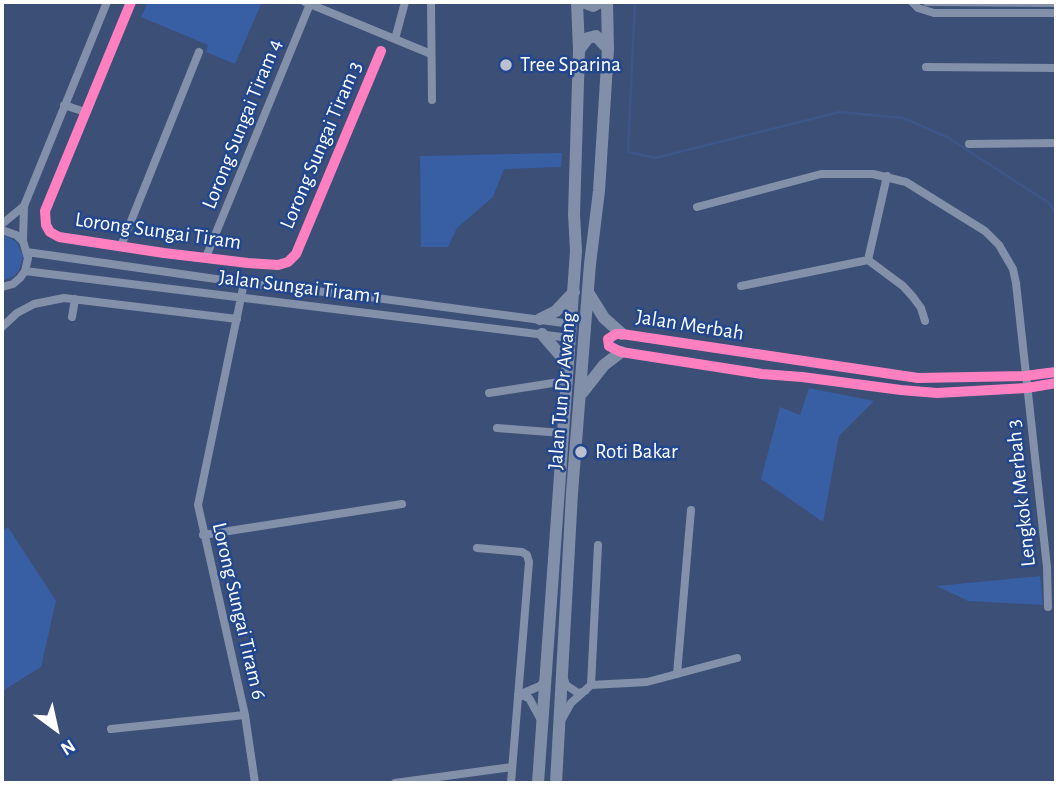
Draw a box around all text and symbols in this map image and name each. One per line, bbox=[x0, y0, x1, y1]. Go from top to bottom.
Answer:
street label: Lorong Sungai Tiram 4 bbox=[196, 35, 288, 213]
place label: Tree Sparina bbox=[520, 52, 621, 78]
street label: Lorong Sungai Tiram 3 bbox=[274, 57, 368, 233]
marker: Tree Sparina bbox=[498, 57, 514, 73]
street label: Lorong Sungai Tiram bbox=[73, 207, 243, 255]
street label: Jalan Sungai Tiram 1 bbox=[217, 265, 383, 309]
street label: Jalan Merbah bbox=[634, 304, 746, 346]
street label: Jalan Tun Dr Awang bbox=[543, 311, 581, 471]
street label: Lengkok Merbah 3 bbox=[1001, 418, 1041, 568]
place label: Roti Bakar bbox=[595, 439, 678, 465]
marker: Roti Bakar bbox=[573, 444, 589, 460]
street label: Lorong Sungai Tiram 6 bbox=[206, 520, 272, 702]
north arrow bbox=[21, 694, 91, 764]
text: N bbox=[57, 735, 78, 759]

